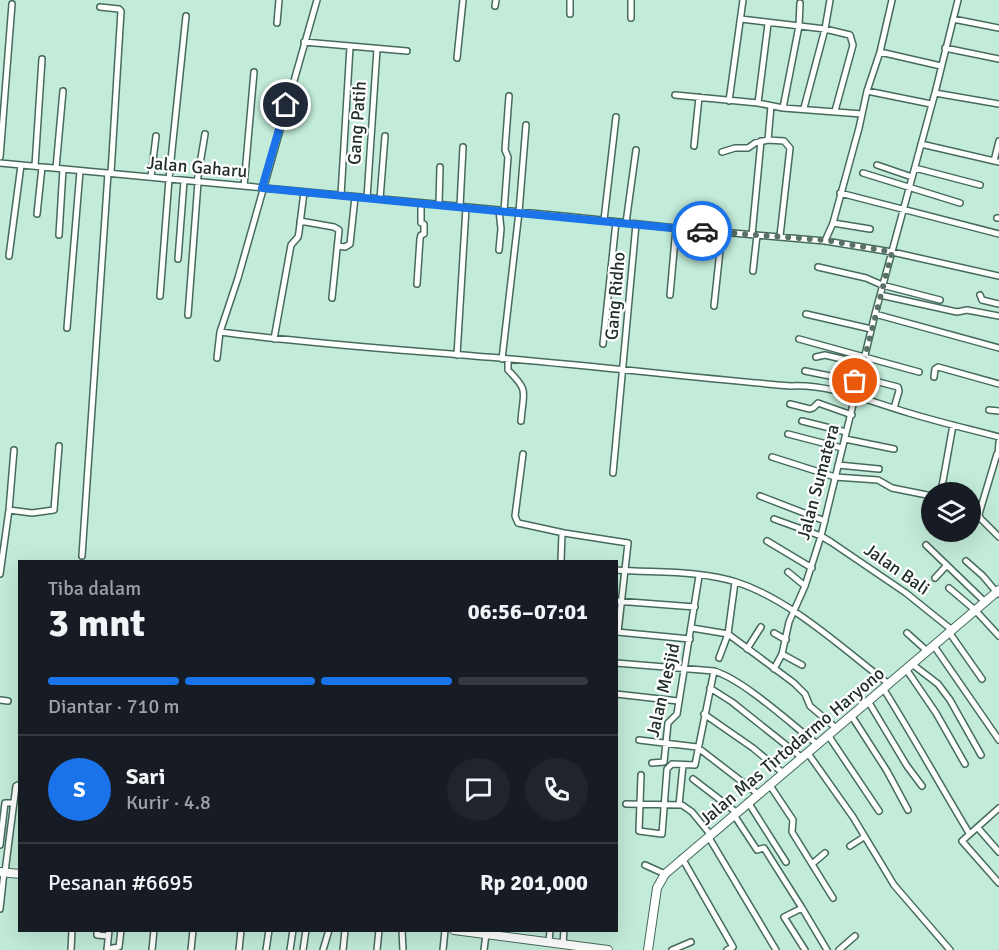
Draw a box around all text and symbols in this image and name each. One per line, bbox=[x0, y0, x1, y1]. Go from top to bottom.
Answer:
pin bbox=[260, 79, 311, 130]
street label: Gang Patih bbox=[343, 80, 371, 166]
icon: home bbox=[269, 88, 302, 121]
street label: Jalan Gaharu bbox=[146, 152, 248, 182]
courier bbox=[672, 201, 732, 261]
icon: car bbox=[686, 215, 719, 248]
street label: Gang Ridho bbox=[600, 251, 630, 341]
pin bbox=[829, 355, 880, 406]
icon: bag bbox=[838, 364, 871, 397]
street label: Jalan Sumatera bbox=[792, 422, 844, 542]
map controls bbox=[921, 482, 981, 542]
button: layers bbox=[921, 482, 981, 542]
street label: Jalan Bali bbox=[860, 538, 934, 600]
text: Tiba dalam bbox=[48, 576, 141, 601]
text: 06:56–07:01 bbox=[468, 598, 588, 625]
text: 3 mnt bbox=[48, 599, 145, 647]
street label: Jalan Mesjid bbox=[642, 641, 684, 739]
street label: Jalan Mas Tirtodarmo Haryono bbox=[695, 662, 889, 830]
text: Diantar · 710 m bbox=[48, 694, 180, 719]
button: chat bbox=[447, 758, 510, 821]
button: phone bbox=[525, 758, 588, 821]
text: Sari bbox=[126, 763, 165, 790]
text: S bbox=[73, 776, 86, 803]
text: Kurir · 4.8 bbox=[126, 790, 211, 815]
text: Pesanan #6695 bbox=[48, 869, 193, 896]
text: Rp 201,000 bbox=[480, 869, 588, 896]

